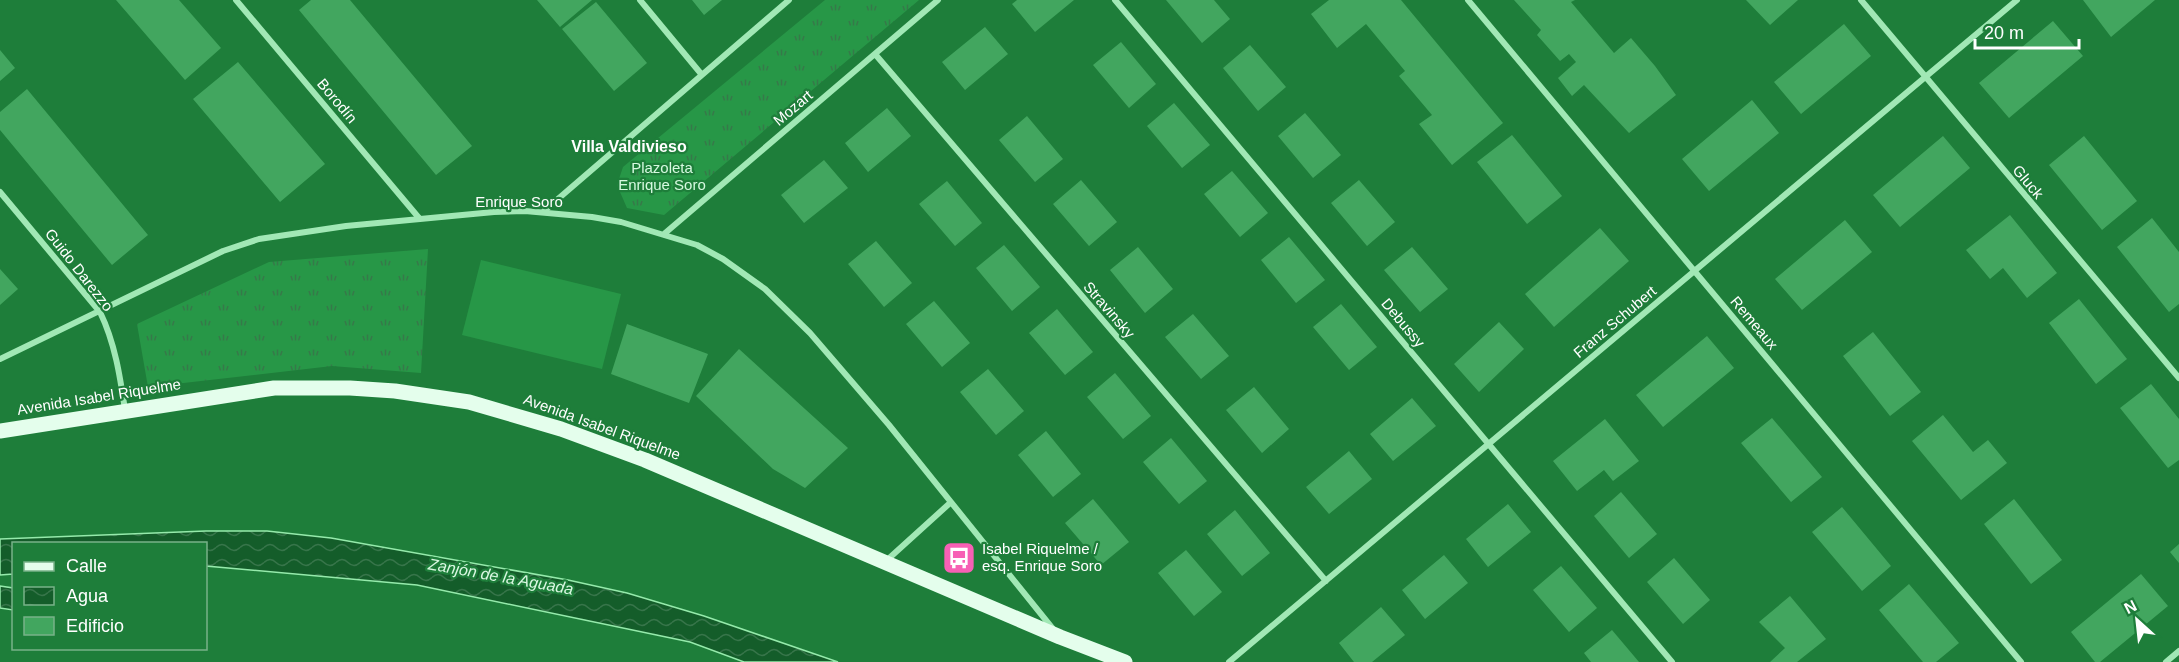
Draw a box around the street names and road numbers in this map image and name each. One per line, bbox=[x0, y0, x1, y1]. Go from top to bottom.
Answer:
street label: Borodín bbox=[314, 75, 361, 126]
street label: Mozart bbox=[770, 86, 816, 129]
street label: Gluck bbox=[2010, 162, 2048, 202]
street label: Enrique Soro bbox=[475, 193, 563, 210]
street label: Guido Darezzo bbox=[42, 225, 117, 314]
street label: Stravinsky bbox=[1080, 278, 1139, 342]
street label: Franz Schubert bbox=[1570, 282, 1660, 361]
street label: Remeaux bbox=[1727, 293, 1782, 353]
street label: Debussy bbox=[1378, 295, 1429, 351]
street label: Avenida Isabel Riquelme bbox=[16, 375, 182, 418]
street label: Avenida Isabel Riquelme bbox=[521, 390, 683, 463]

